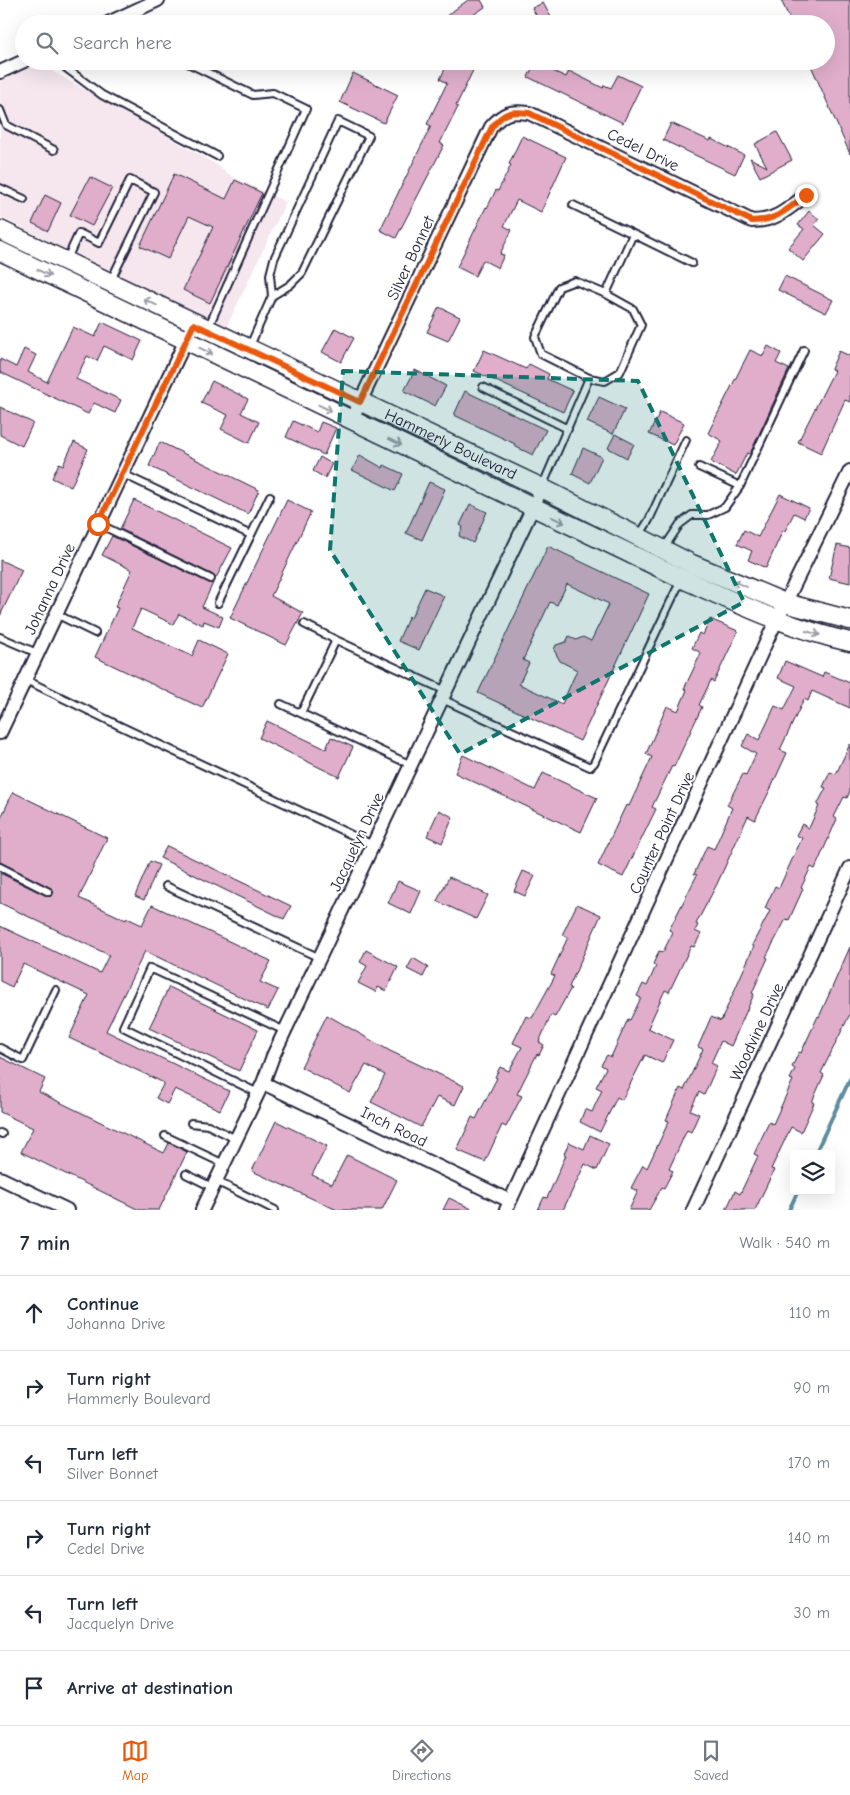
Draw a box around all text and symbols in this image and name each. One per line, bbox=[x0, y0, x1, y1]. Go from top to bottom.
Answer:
search box bbox=[15, 15, 835, 70]
icon: search bbox=[33, 29, 61, 57]
text: Search here bbox=[73, 32, 172, 54]
street label: Cedel Drive bbox=[604, 125, 682, 175]
route end bbox=[795, 184, 818, 207]
street label: Silver Bonnet bbox=[384, 213, 439, 303]
one-way arrow bbox=[36, 269, 51, 278]
one-way arrow bbox=[143, 297, 158, 306]
one-way arrow bbox=[198, 347, 213, 356]
one-way arrow bbox=[317, 404, 332, 413]
street label: Hammerly Boulevard bbox=[382, 405, 519, 484]
one-way arrow bbox=[388, 437, 403, 447]
route start bbox=[87, 513, 110, 536]
one-way arrow bbox=[550, 515, 565, 525]
street label: Johanna Drive bbox=[21, 541, 79, 637]
one-way arrow bbox=[733, 578, 748, 588]
one-way arrow bbox=[805, 628, 821, 638]
street label: Counter Point Drive bbox=[626, 769, 698, 897]
street label: Jacquelyn Drive bbox=[326, 790, 388, 894]
street label: Woodvine Drive bbox=[727, 980, 787, 1084]
street label: Inch Road bbox=[358, 1103, 430, 1151]
map controls bbox=[790, 1150, 835, 1195]
button: layers bbox=[790, 1150, 835, 1195]
text: 7 min bbox=[20, 1231, 70, 1255]
text: Walk · 540 m bbox=[739, 1234, 830, 1252]
text: Continue bbox=[67, 1293, 139, 1315]
icon: ahead bbox=[20, 1299, 48, 1327]
text: 110 m bbox=[789, 1304, 830, 1322]
text: Johanna Drive bbox=[67, 1315, 165, 1333]
text: Turn right bbox=[67, 1368, 151, 1390]
icon: right bbox=[20, 1374, 48, 1402]
text: 90 m bbox=[793, 1379, 830, 1397]
text: Hammerly Boulevard bbox=[67, 1390, 211, 1408]
text: Turn left bbox=[67, 1443, 138, 1465]
icon: left bbox=[20, 1449, 48, 1477]
text: 170 m bbox=[788, 1454, 830, 1472]
text: Silver Bonnet bbox=[67, 1465, 158, 1483]
text: Turn right bbox=[67, 1518, 151, 1540]
icon: right bbox=[20, 1524, 48, 1552]
text: 140 m bbox=[788, 1529, 830, 1547]
text: Cedel Drive bbox=[67, 1540, 145, 1558]
text: Turn left bbox=[67, 1593, 138, 1615]
icon: left bbox=[20, 1599, 48, 1627]
text: 30 m bbox=[794, 1604, 830, 1622]
text: Jacquelyn Drive bbox=[67, 1615, 174, 1633]
icon: arrive bbox=[20, 1674, 48, 1702]
text: Arrive at destination bbox=[67, 1677, 233, 1699]
tab: Map bbox=[121, 1737, 149, 1784]
tab: Directions bbox=[392, 1737, 451, 1784]
tab: Saved bbox=[694, 1737, 729, 1784]

